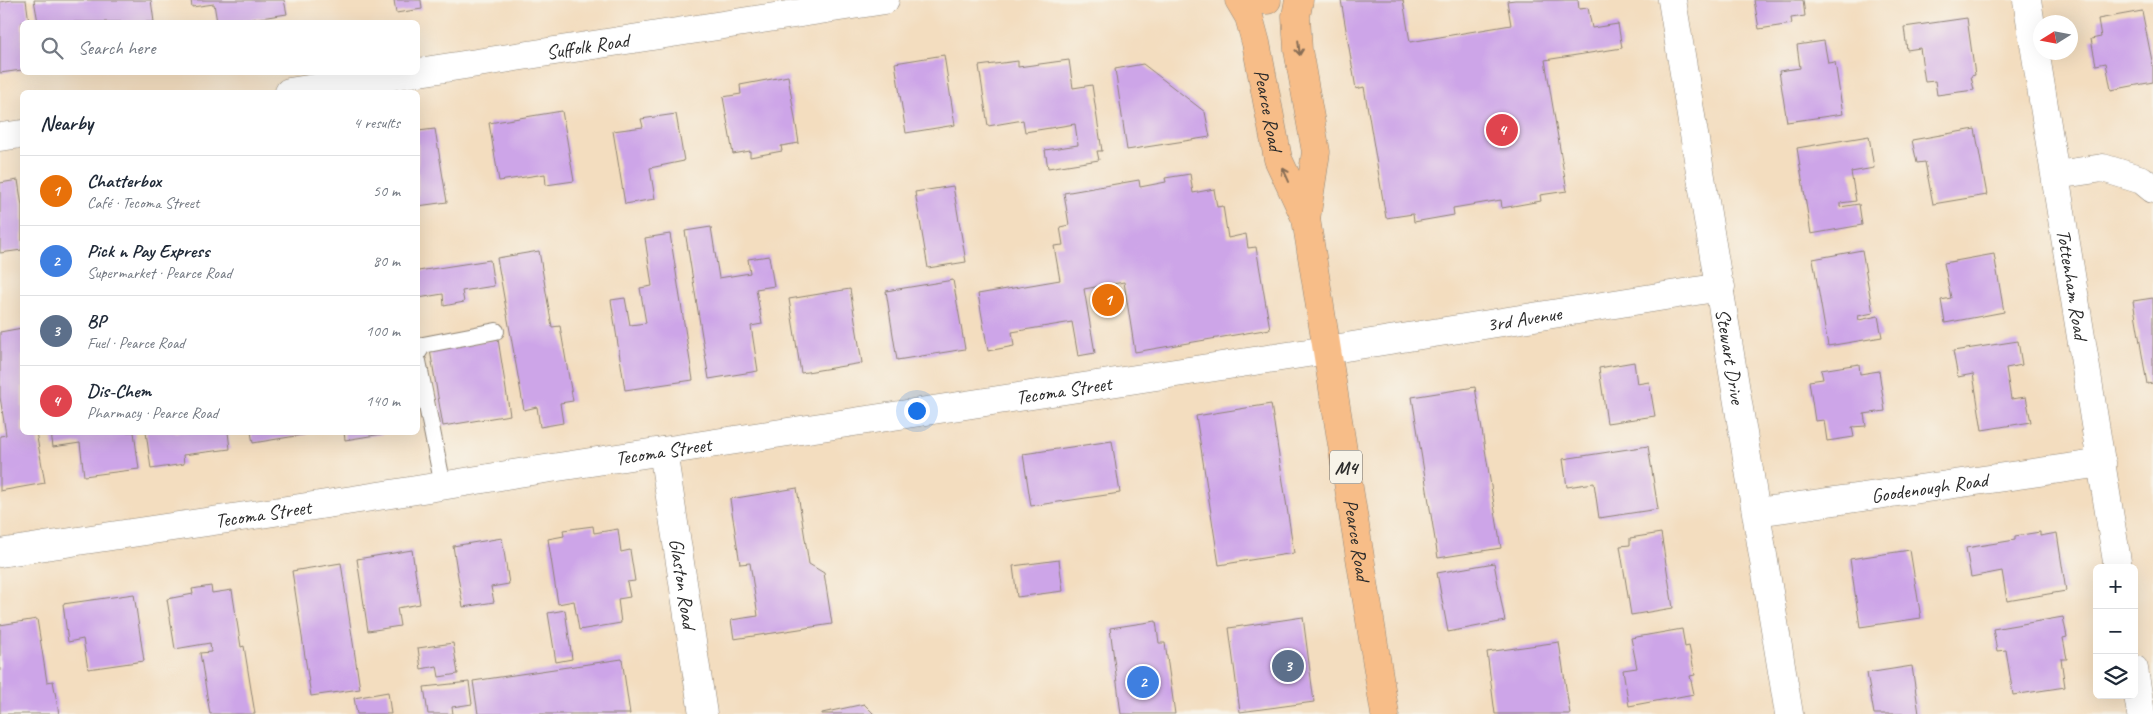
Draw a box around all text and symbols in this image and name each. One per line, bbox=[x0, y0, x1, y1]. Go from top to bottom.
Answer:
north arrow bbox=[2033, 15, 2078, 60]
search box bbox=[20, 20, 420, 75]
street label: Suffolk Road bbox=[544, 27, 634, 65]
icon: search bbox=[38, 34, 66, 62]
text: Search here bbox=[78, 36, 155, 60]
one-way arrow bbox=[1294, 40, 1304, 56]
street label: Pearce Road bbox=[1248, 67, 1289, 156]
text: Nearby bbox=[40, 110, 93, 136]
pin: 4 bbox=[1486, 111, 1518, 149]
text: 4 results bbox=[353, 113, 400, 133]
one-way arrow bbox=[1280, 168, 1290, 183]
text: Chatterbox bbox=[87, 169, 161, 193]
text: 1 bbox=[52, 181, 60, 201]
text: 50 m bbox=[373, 181, 400, 201]
text: Café · Tecoma Street bbox=[87, 193, 199, 213]
street label: Tottenham Road bbox=[2051, 228, 2094, 344]
text: Pick n Pay Express bbox=[87, 239, 209, 263]
text: 2 bbox=[52, 251, 60, 271]
text: 80 m bbox=[373, 251, 400, 271]
text: Supermarket · Pearce Road bbox=[87, 263, 232, 283]
pin: 1 bbox=[1092, 281, 1124, 319]
street label: 3rd Avenue bbox=[1485, 300, 1565, 337]
street label: Stewart Drive bbox=[1710, 307, 1750, 407]
text: BP bbox=[87, 309, 106, 333]
text: 3 bbox=[52, 321, 60, 341]
text: 100 m bbox=[366, 321, 400, 341]
text: Fuel · Pearce Road bbox=[87, 333, 185, 353]
street label: Tecoma Street bbox=[1014, 371, 1116, 410]
text: Dis-Chem bbox=[87, 379, 151, 403]
text: 4 bbox=[52, 391, 60, 411]
text: 140 m bbox=[366, 391, 400, 411]
your location bbox=[904, 398, 930, 424]
text: Pharmacy · Pearce Road bbox=[87, 403, 218, 423]
street label: Tecoma Street bbox=[614, 432, 715, 471]
road number: M4 bbox=[1330, 451, 1362, 484]
street label: Goodenough Road bbox=[1870, 467, 1992, 509]
street label: Tecoma Street bbox=[214, 494, 315, 534]
street label: Pearce Road bbox=[1338, 497, 1376, 586]
street label: Glaston Road bbox=[663, 537, 702, 633]
map controls bbox=[2093, 564, 2138, 699]
button: + bbox=[2093, 564, 2138, 609]
button: − bbox=[2093, 609, 2138, 654]
pin: 3 bbox=[1272, 647, 1304, 685]
button: layers bbox=[2093, 654, 2138, 699]
pin: 2 bbox=[1127, 663, 1159, 701]

